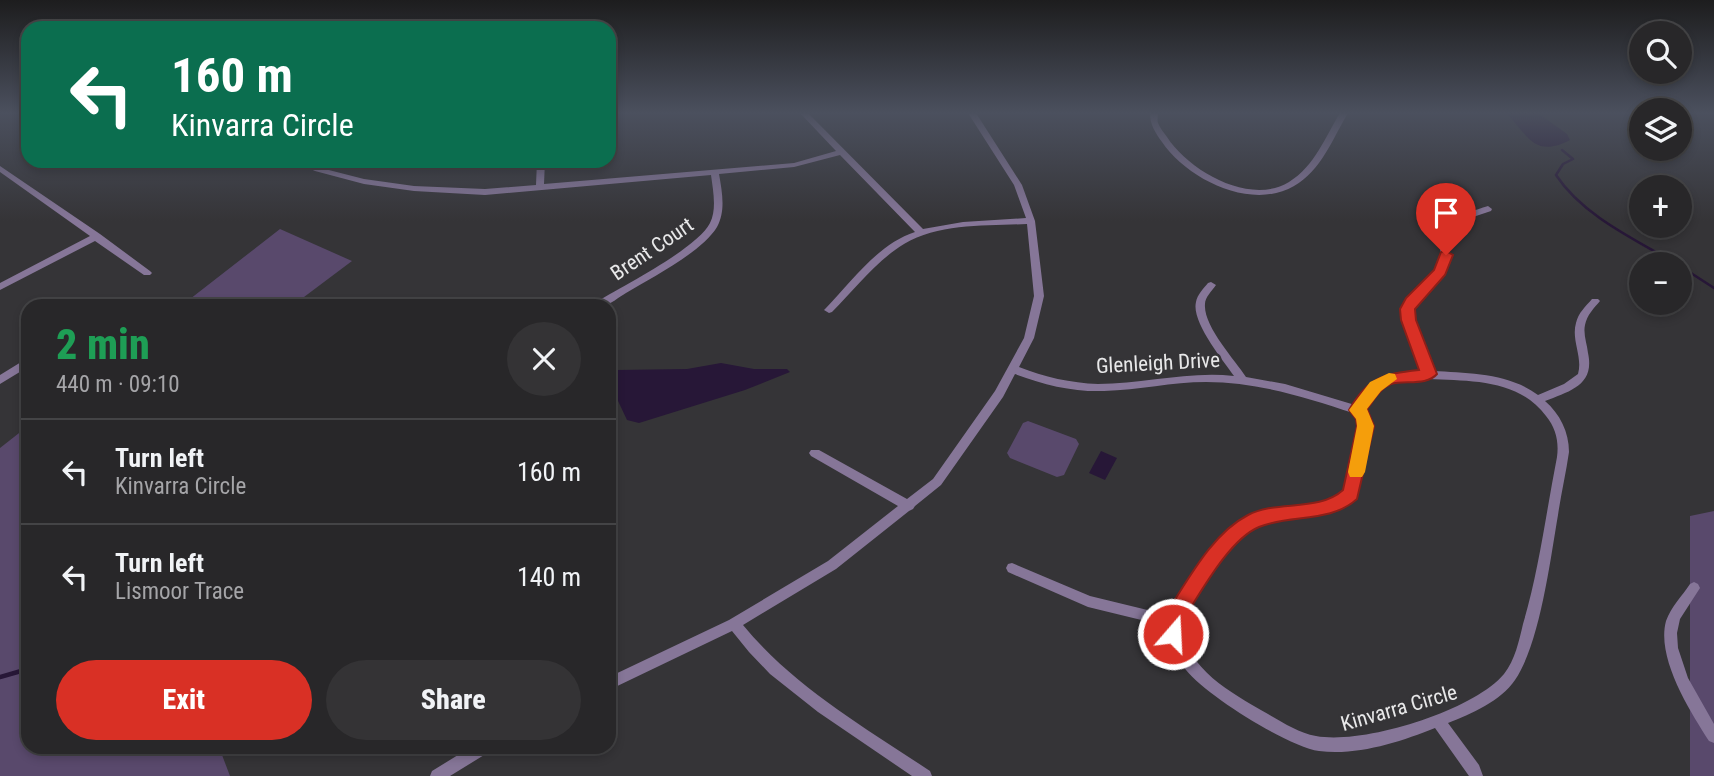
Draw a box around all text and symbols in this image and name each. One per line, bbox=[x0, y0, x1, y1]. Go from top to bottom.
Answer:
map controls bbox=[1629, 21, 1692, 315]
button: search bbox=[1629, 21, 1692, 84]
text: 160 m bbox=[171, 47, 293, 104]
icon: left bbox=[56, 49, 147, 140]
button: layers bbox=[1629, 98, 1692, 161]
text: Kinvarra Circle bbox=[171, 106, 354, 144]
button: + bbox=[1629, 175, 1692, 238]
pin bbox=[1416, 183, 1476, 255]
icon: arrive bbox=[1427, 194, 1465, 232]
street label: Brent Court bbox=[606, 213, 698, 285]
button: − bbox=[1629, 252, 1692, 315]
text: 2 min bbox=[56, 320, 150, 369]
button: close bbox=[507, 322, 581, 396]
street label: Glenleigh Drive bbox=[1095, 348, 1221, 378]
text: 440 m · 09:10 bbox=[56, 371, 180, 398]
text: Turn left bbox=[115, 443, 204, 473]
icon: left bbox=[56, 453, 94, 491]
text: 160 m bbox=[517, 457, 581, 487]
text: Kinvarra Circle bbox=[115, 473, 246, 500]
text: Turn left bbox=[115, 548, 204, 578]
icon: left bbox=[56, 558, 94, 596]
text: 140 m bbox=[517, 562, 581, 592]
text: Lismoor Trace bbox=[115, 578, 244, 605]
position arrow bbox=[1136, 597, 1210, 671]
button: Exit bbox=[56, 660, 312, 740]
button: Share bbox=[326, 660, 581, 740]
street label: Kinvarra Circle bbox=[1338, 680, 1460, 736]

